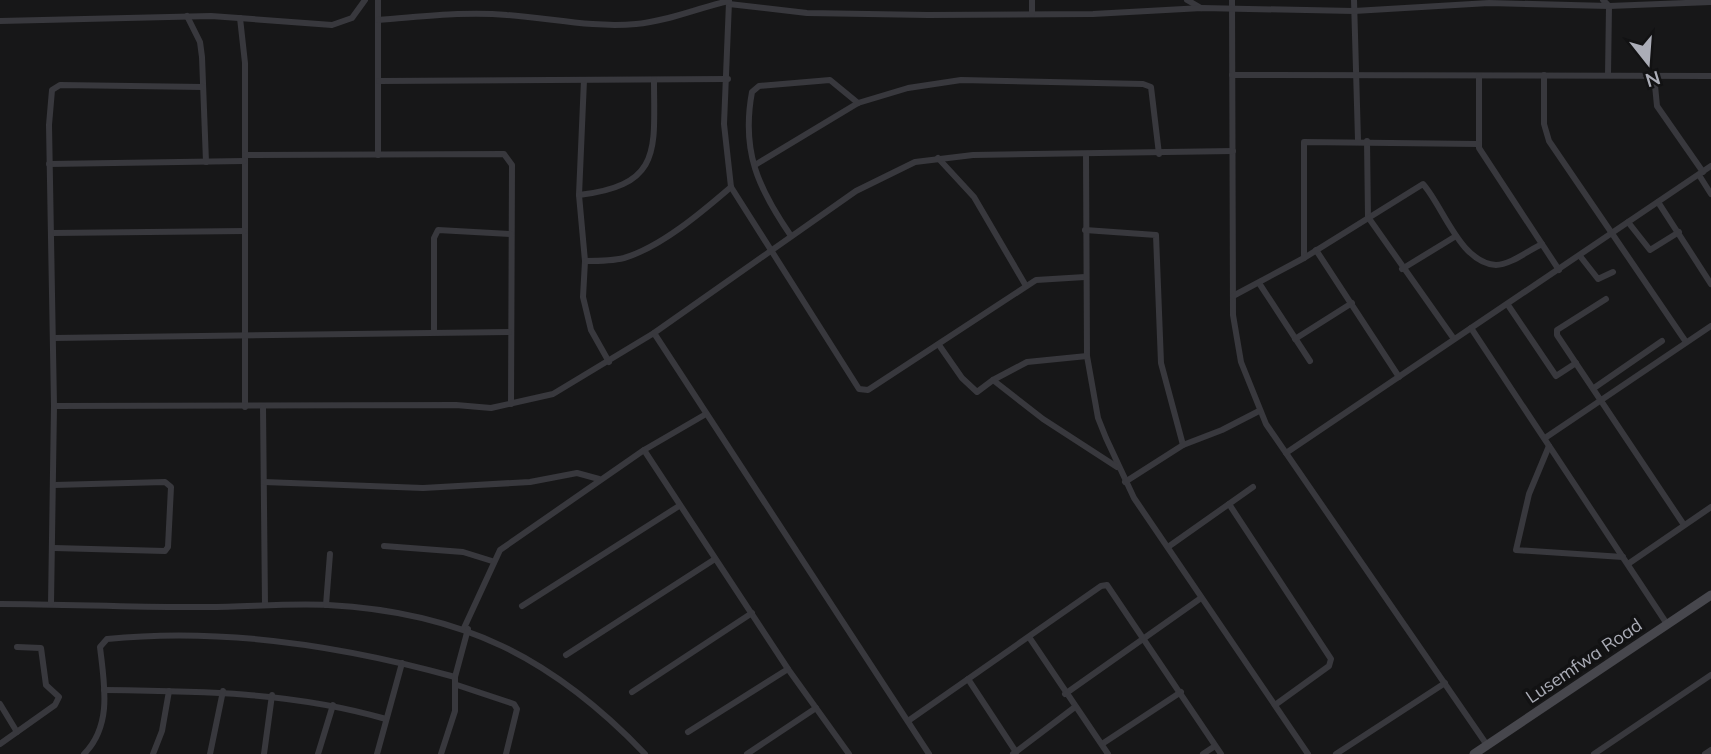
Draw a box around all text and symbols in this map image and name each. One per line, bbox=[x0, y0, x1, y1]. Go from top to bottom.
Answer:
north arrow bbox=[1613, 28, 1683, 98]
text: N bbox=[1643, 66, 1663, 93]
street label: Lusemfwa Road bbox=[1521, 613, 1646, 708]

